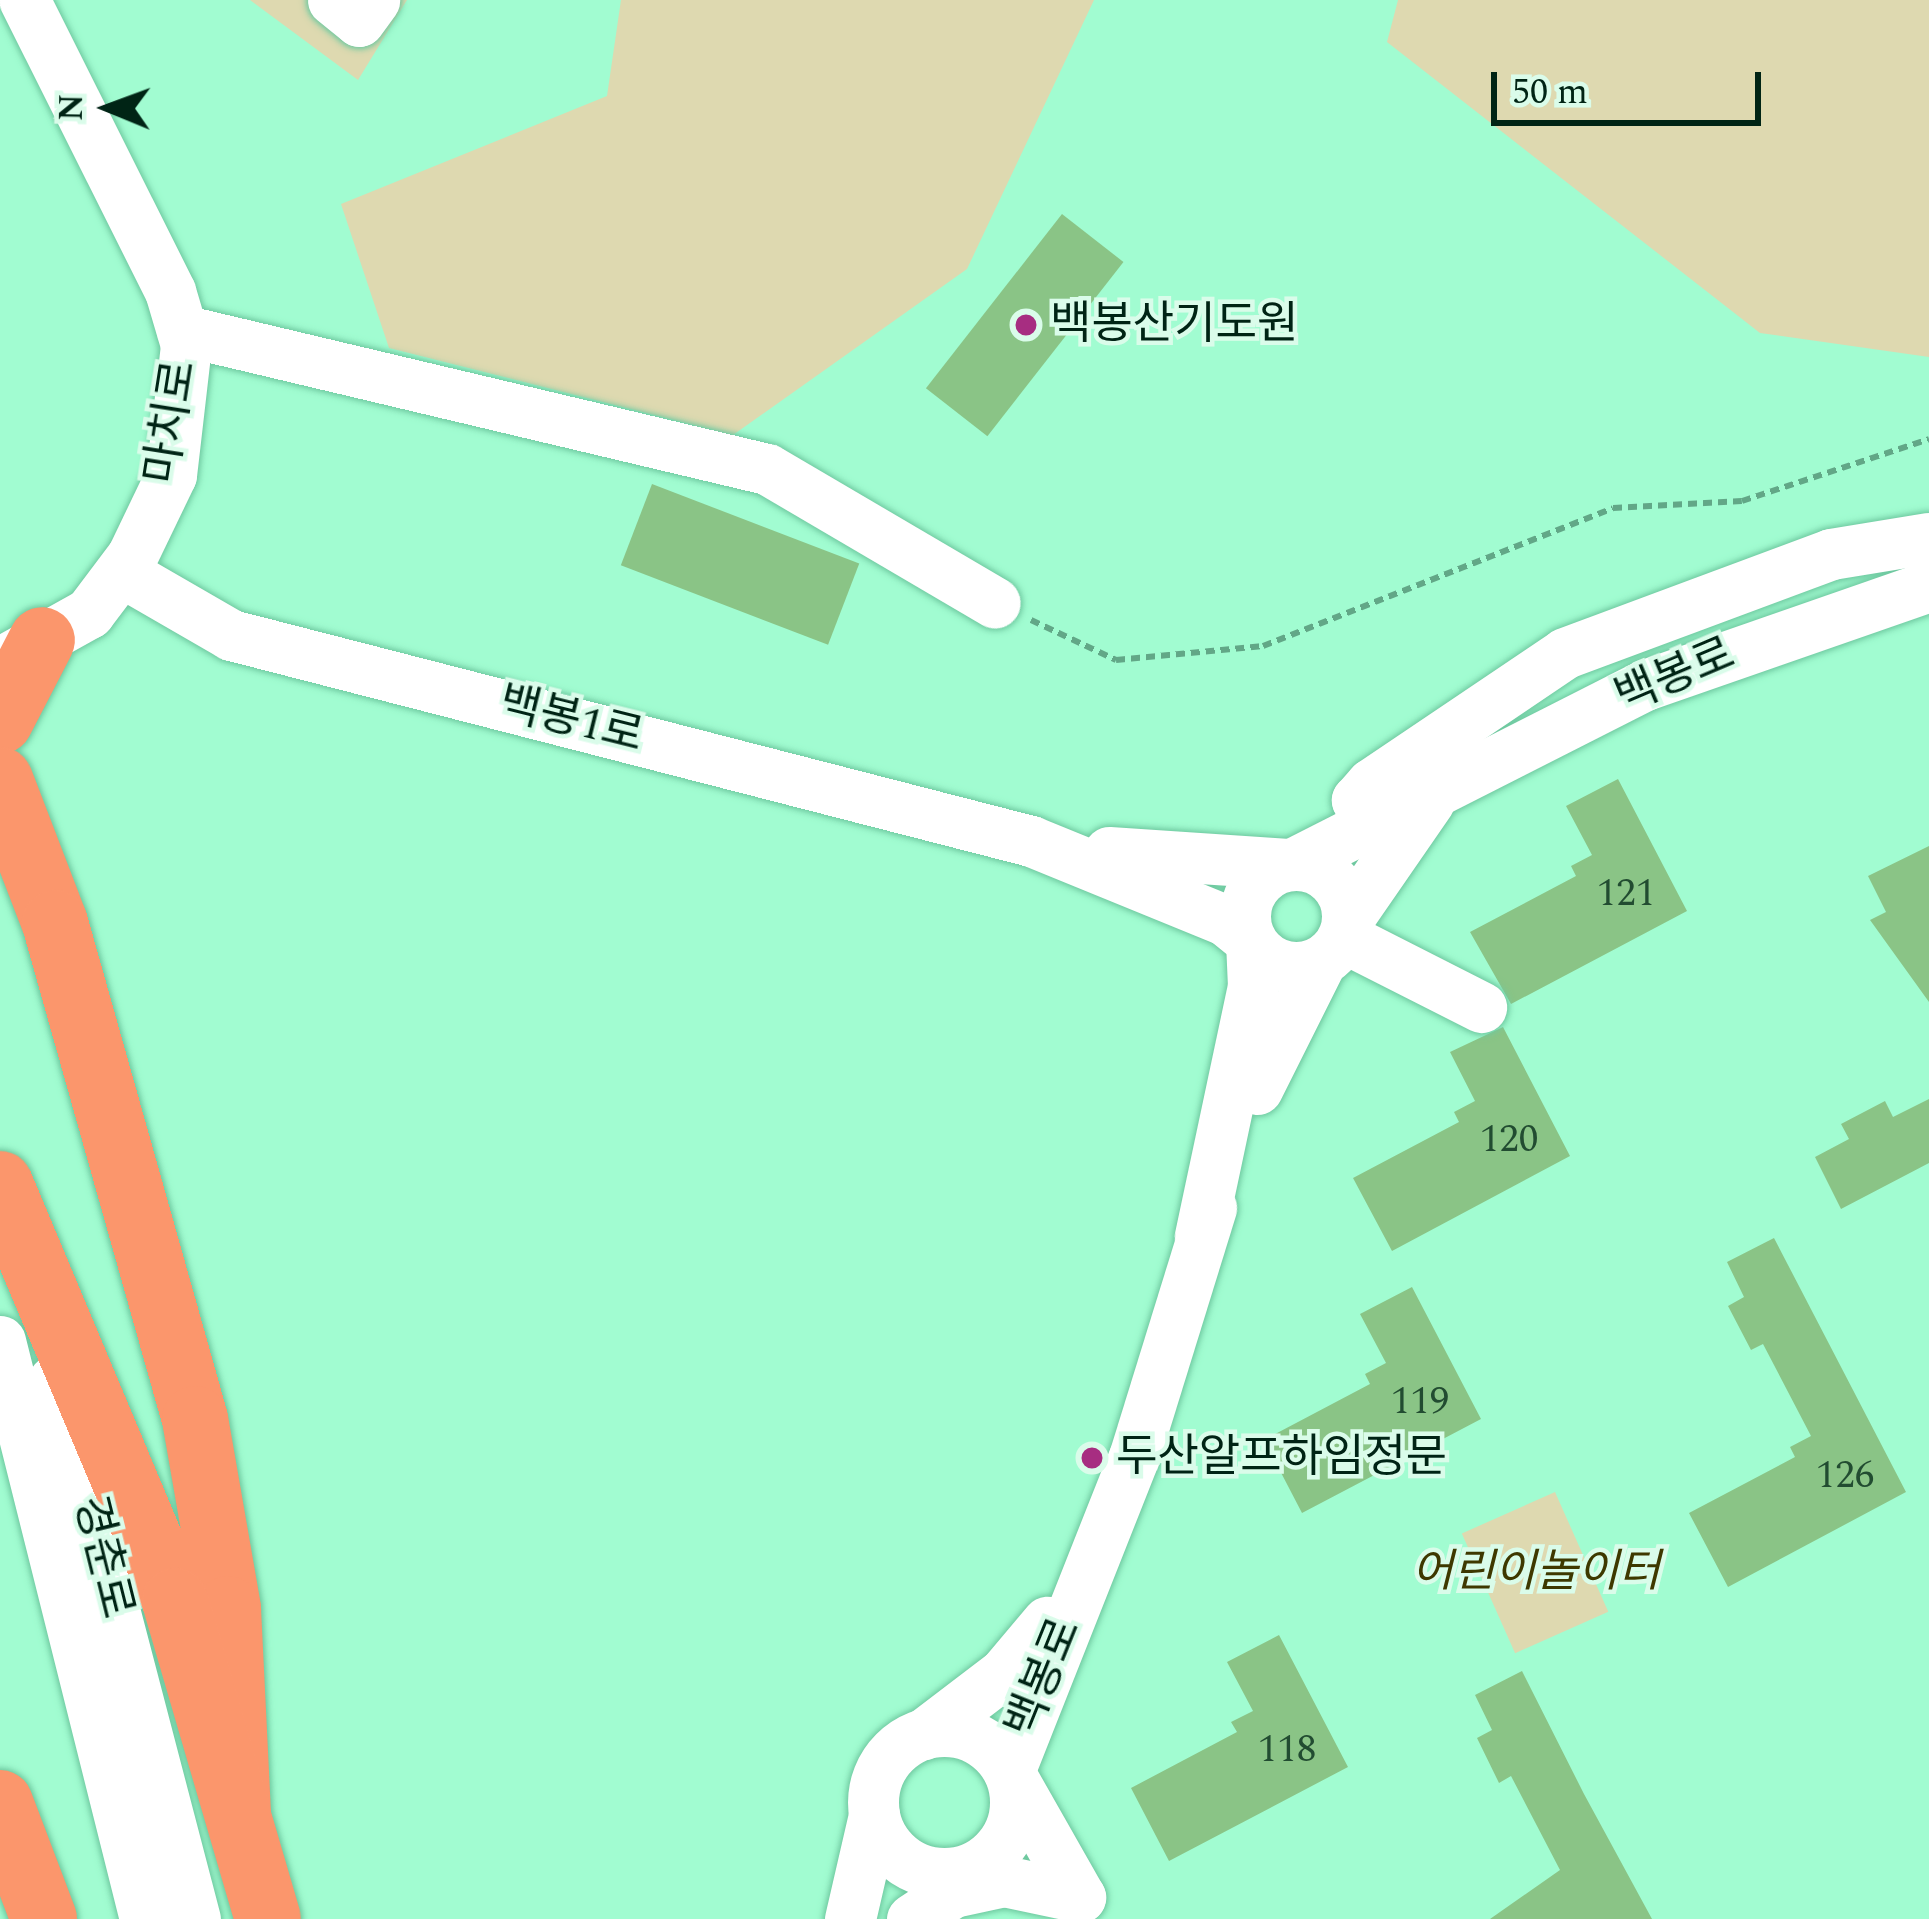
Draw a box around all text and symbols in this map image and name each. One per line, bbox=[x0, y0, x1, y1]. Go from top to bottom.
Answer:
north arrow bbox=[48, 48, 168, 168]
scale bar bbox=[1497, 48, 1767, 122]
text: 50 m bbox=[1512, 65, 1588, 120]
text: N bbox=[47, 93, 97, 121]
place label: 백봉산기도원 bbox=[1050, 298, 1298, 352]
marker: 백봉산기도원 bbox=[1013, 312, 1039, 338]
street label: 마치로 bbox=[135, 356, 207, 488]
street label: 백봉로 bbox=[1607, 627, 1743, 725]
street label: 백봉1로 bbox=[493, 676, 649, 764]
house number: 121 bbox=[1597, 871, 1655, 917]
house number: 120 bbox=[1480, 1117, 1538, 1163]
house number: 119 bbox=[1391, 1379, 1449, 1425]
place label: 두산알프하임정문 bbox=[1116, 1431, 1447, 1485]
marker: 두산알프하임정문 bbox=[1079, 1445, 1105, 1471]
house number: 126 bbox=[1816, 1453, 1874, 1499]
street label: 경춘로 bbox=[62, 1490, 144, 1624]
park label: 어린이놀이터 bbox=[1412, 1546, 1660, 1600]
street label: 백봉로 bbox=[996, 1610, 1092, 1746]
house number: 118 bbox=[1258, 1727, 1316, 1773]

